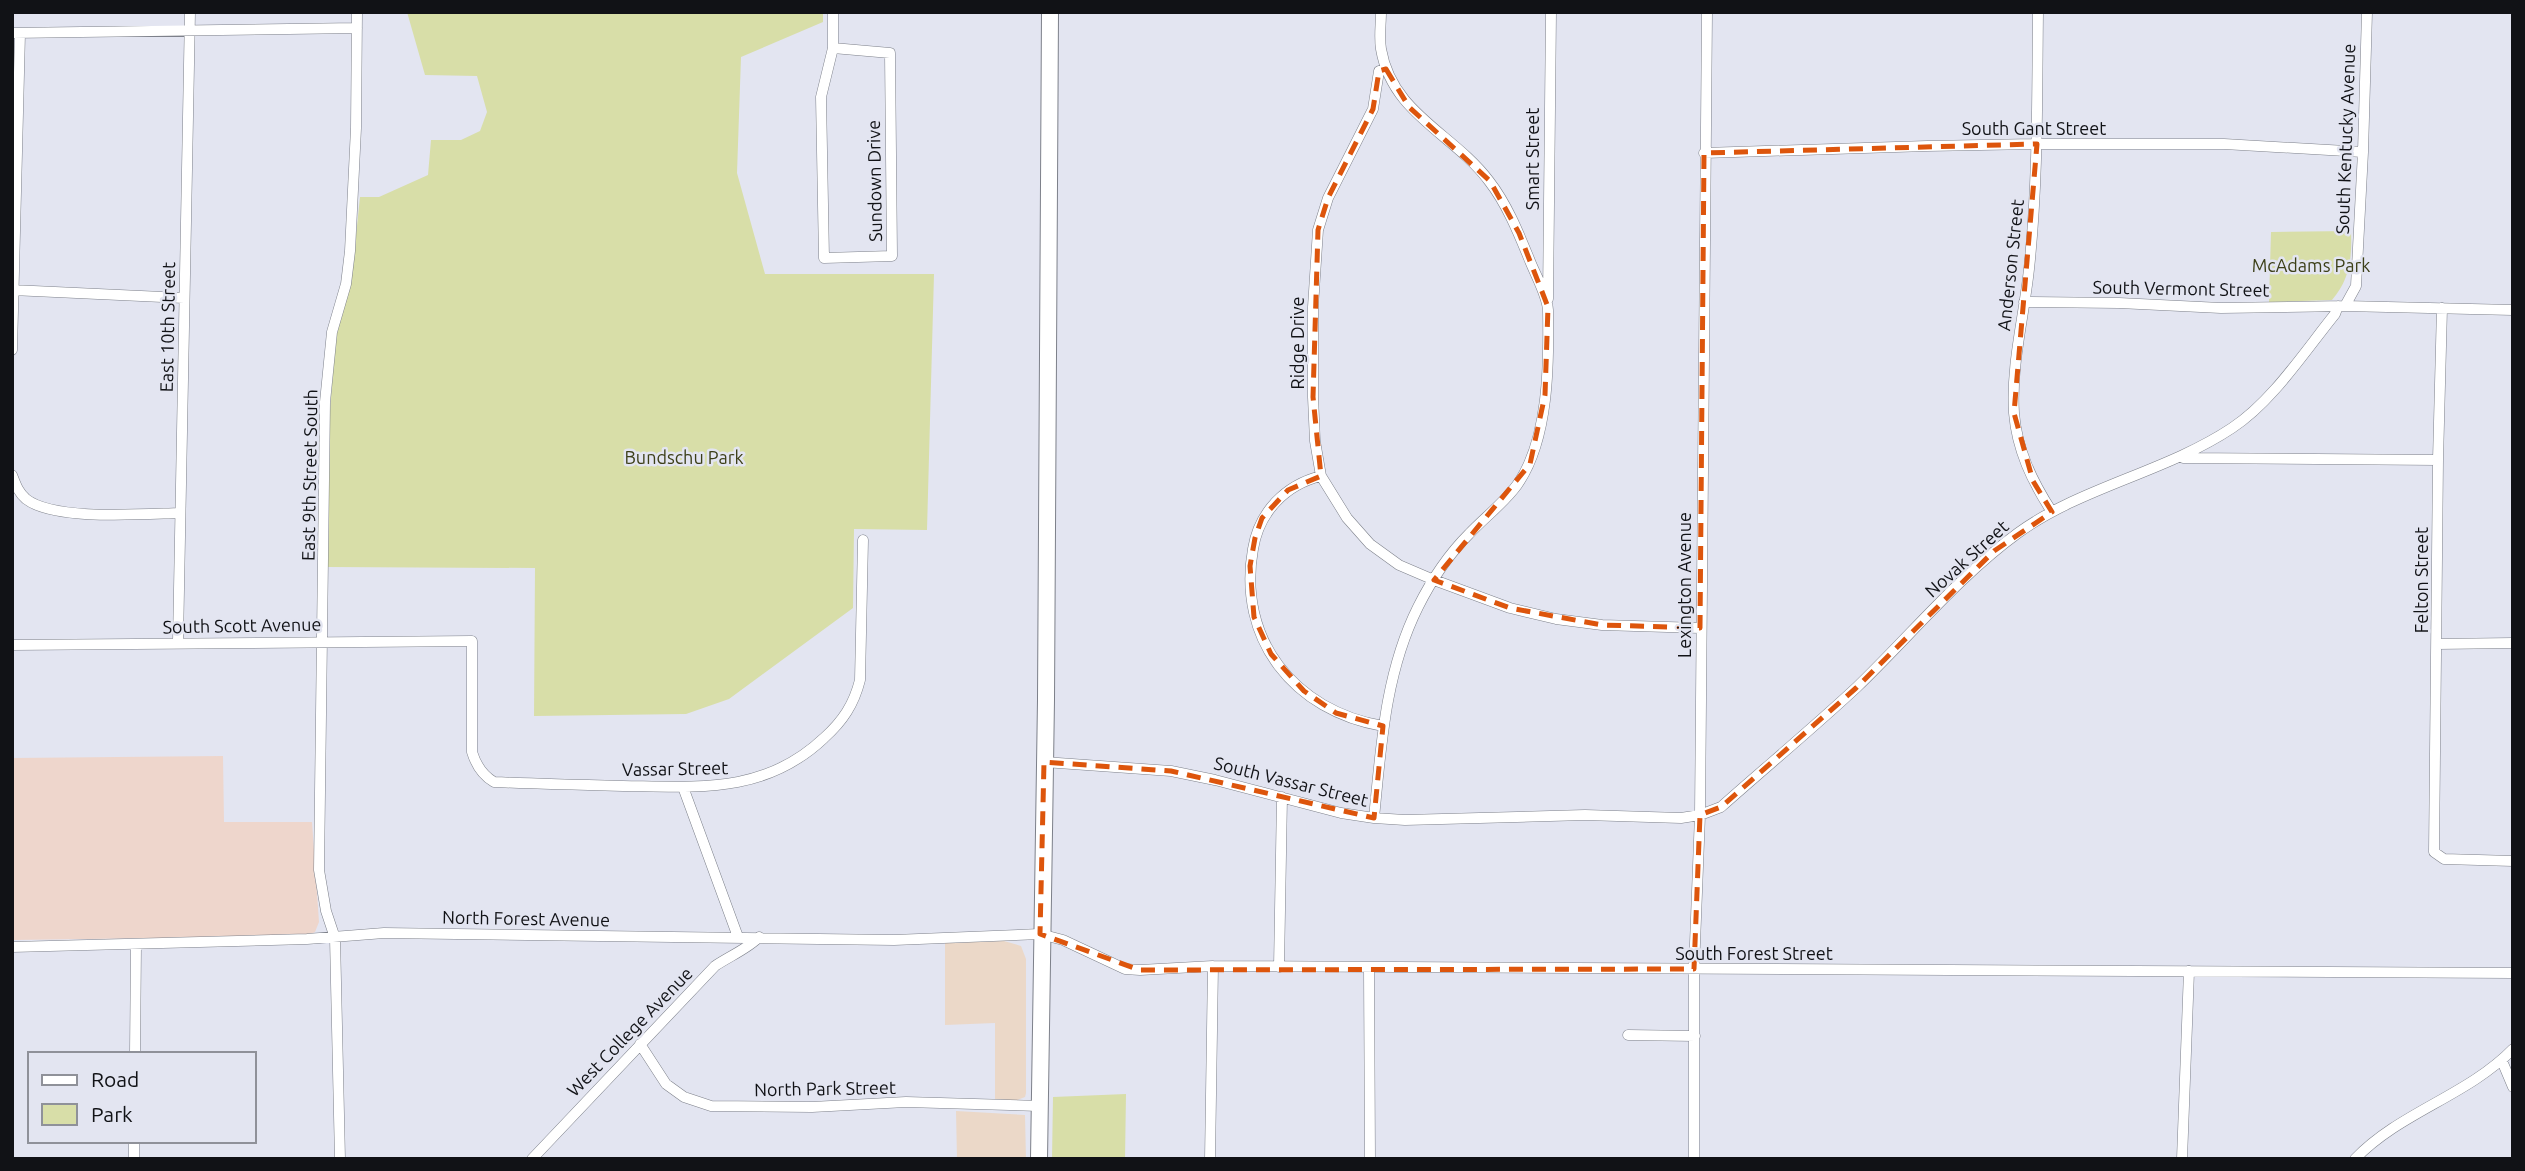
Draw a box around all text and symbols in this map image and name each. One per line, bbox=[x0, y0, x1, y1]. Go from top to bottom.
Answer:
street label: South Kentucky Avenue bbox=[2332, 43, 2358, 235]
street label: Smart Street bbox=[1522, 108, 1542, 210]
street label: South Gant Street bbox=[1962, 118, 2106, 138]
street label: Sundown Drive bbox=[863, 120, 885, 242]
street label: Anderson Street bbox=[1993, 198, 2027, 332]
park label: McAdams Park bbox=[2252, 255, 2370, 275]
street label: East 10th Street bbox=[156, 262, 178, 392]
street label: South Vermont Street bbox=[2092, 276, 2270, 300]
street label: Ridge Drive bbox=[1287, 296, 1307, 390]
street label: East 9th Street South bbox=[298, 389, 320, 561]
park label: Bundschu Park bbox=[624, 447, 744, 467]
street label: Lexington Avenue bbox=[1674, 512, 1694, 658]
street label: Novak Street bbox=[1921, 516, 2012, 601]
street label: Felton Street bbox=[2411, 527, 2431, 633]
street label: South Scott Avenue bbox=[162, 614, 322, 636]
street label: South Vassar Street bbox=[1212, 752, 1370, 810]
street label: Vassar Street bbox=[622, 757, 728, 779]
street label: North Forest Avenue bbox=[442, 907, 610, 929]
street label: South Forest Street bbox=[1675, 943, 1833, 963]
street label: West College Avenue bbox=[563, 963, 696, 1100]
legend bbox=[28, 1052, 256, 1143]
text: Road bbox=[91, 1067, 139, 1091]
street label: North Park Street bbox=[754, 1077, 896, 1099]
text: Park bbox=[91, 1102, 133, 1126]

